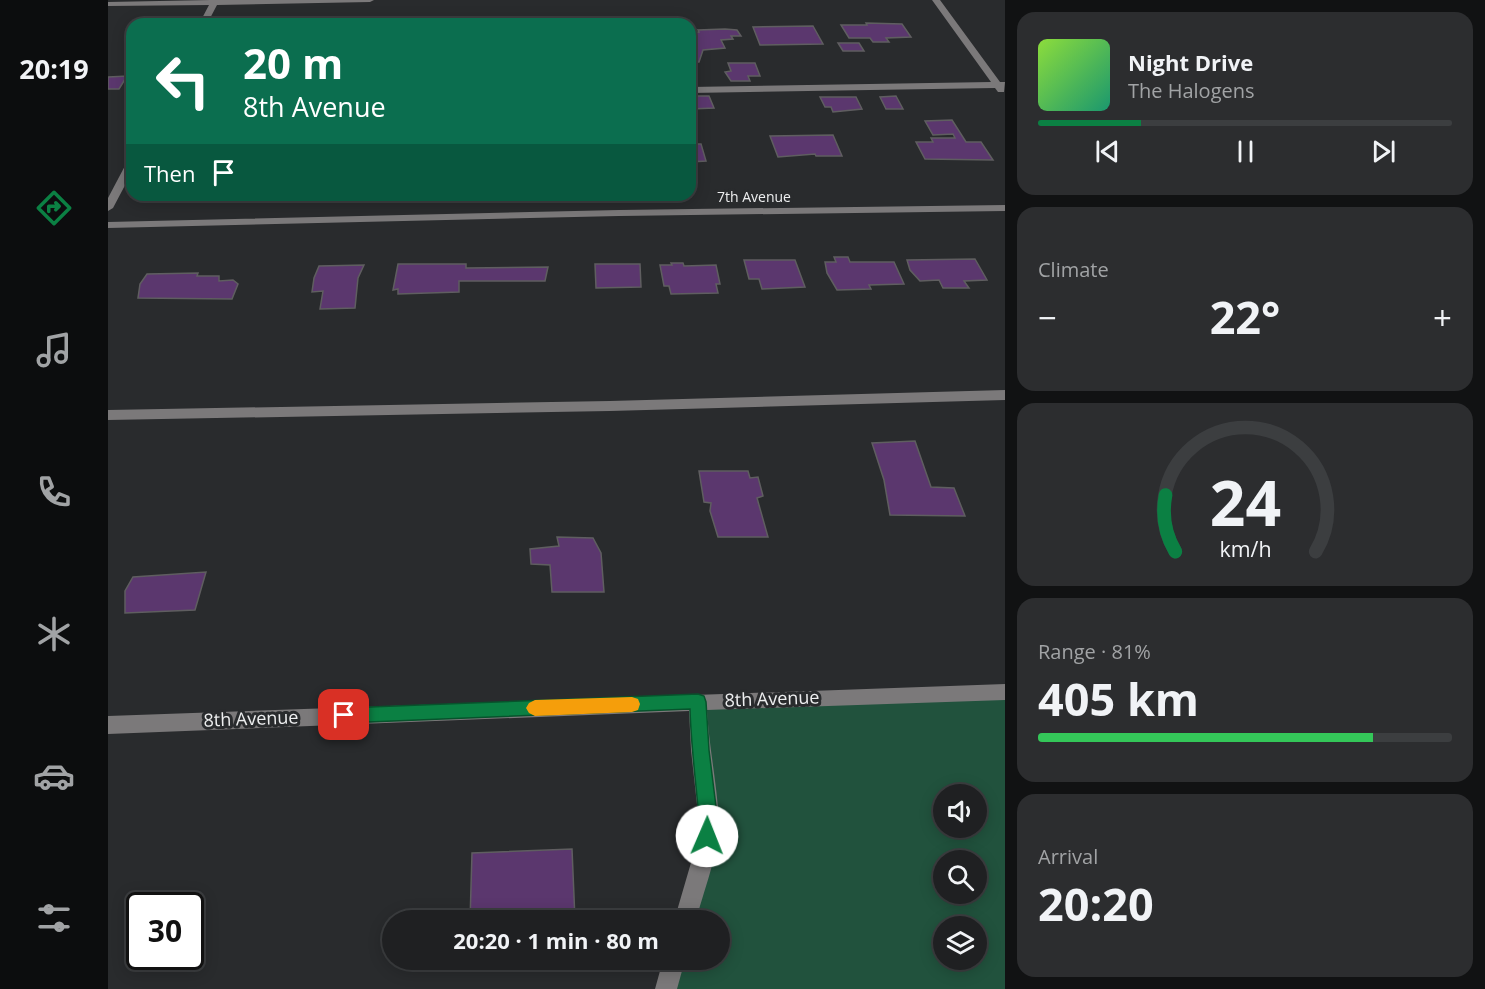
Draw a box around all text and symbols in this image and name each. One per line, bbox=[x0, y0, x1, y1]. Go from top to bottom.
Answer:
text: 20 m bbox=[243, 34, 343, 91]
icon: left bbox=[144, 42, 222, 120]
text: Night Drive bbox=[1128, 47, 1253, 77]
text: 20:19 bbox=[19, 50, 89, 87]
text: The Halogens bbox=[1128, 77, 1255, 104]
text: 8th Avenue bbox=[243, 88, 386, 125]
icon: previous bbox=[1091, 135, 1124, 168]
icon: pause bbox=[1229, 135, 1262, 168]
icon: next bbox=[1367, 135, 1400, 168]
icon: arrive bbox=[207, 156, 240, 189]
text: Then bbox=[144, 158, 195, 188]
icon: directions bbox=[33, 187, 75, 229]
street label: 7th Avenue bbox=[717, 187, 791, 206]
text: Climate bbox=[1038, 256, 1109, 283]
text: 22° bbox=[1210, 286, 1280, 347]
text: − bbox=[1038, 295, 1057, 340]
text: + bbox=[1433, 295, 1452, 340]
icon: music bbox=[33, 329, 75, 371]
text: 24 bbox=[1209, 459, 1281, 544]
icon: phone bbox=[33, 471, 75, 513]
text: km/h bbox=[1219, 534, 1271, 563]
icon: climate bbox=[33, 613, 75, 655]
text: Range · 81% bbox=[1038, 638, 1151, 665]
text: 405 km bbox=[1038, 668, 1199, 729]
street label: 8th Avenue bbox=[724, 684, 820, 712]
pin bbox=[318, 689, 369, 740]
icon: arrive bbox=[327, 698, 360, 731]
street label: 8th Avenue bbox=[203, 704, 299, 732]
icon: car bbox=[33, 755, 75, 797]
map controls bbox=[933, 784, 987, 970]
button: sound bbox=[933, 784, 987, 838]
position arrow bbox=[675, 804, 739, 868]
text: Arrival bbox=[1038, 843, 1098, 870]
button: search bbox=[933, 850, 987, 904]
text: 20:20 bbox=[1038, 873, 1154, 934]
speed limit sign: 30 bbox=[126, 892, 204, 970]
icon: filters bbox=[33, 897, 75, 939]
button: layers bbox=[933, 916, 987, 970]
text: 20:20 · 1 min · 80 m bbox=[453, 925, 659, 955]

